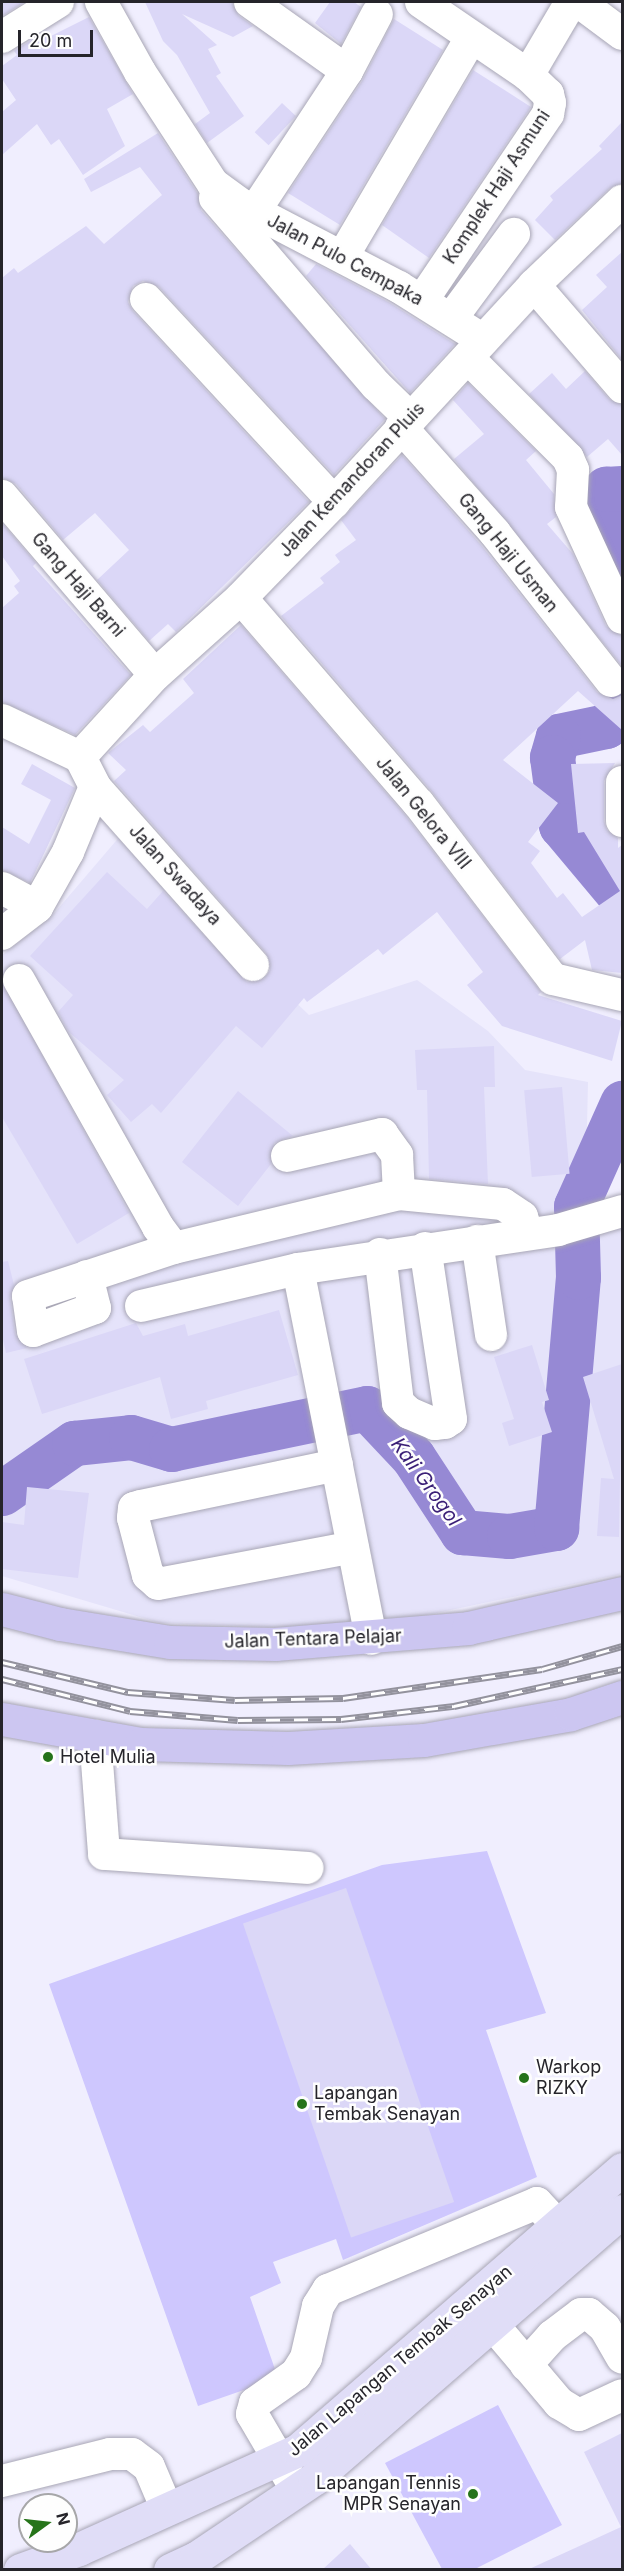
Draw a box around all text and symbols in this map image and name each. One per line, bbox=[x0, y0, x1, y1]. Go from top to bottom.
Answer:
scale bar bbox=[21, 18, 96, 56]
text: 20 m bbox=[29, 30, 72, 51]
street label: Komplek Haji Asmuni bbox=[439, 106, 555, 268]
street label: Jalan Pulo Cempaka bbox=[263, 210, 427, 310]
street label: Jalan Kemandoran Pluis bbox=[275, 398, 429, 562]
street label: Gang Haji Usman bbox=[453, 489, 563, 617]
street label: Gang Haji Barni bbox=[27, 528, 129, 642]
street label: Jalan Gelora VIII bbox=[371, 752, 475, 874]
street label: Jalan Swadaya bbox=[124, 820, 226, 930]
water label: Kali Grogol bbox=[386, 1433, 466, 1531]
street label: Jalan Tentara Pelajar bbox=[224, 1625, 402, 1653]
place label: Hotel Mulia bbox=[60, 1746, 156, 1768]
marker: Hotel Mulia bbox=[41, 1750, 55, 1764]
place label: Warkop RIZKY bbox=[536, 2057, 601, 2100]
marker: Warkop RIZKY bbox=[517, 2071, 531, 2085]
place label: Lapangan Tembak Senayan bbox=[314, 2083, 460, 2126]
marker: Lapangan Tembak Senayan bbox=[295, 2097, 309, 2111]
street label: Jalan Lapangan Tembak Senayan bbox=[284, 2261, 516, 2461]
place label: Lapangan Tennis MPR Senayan bbox=[316, 2473, 461, 2516]
marker: Lapangan Tennis MPR Senayan bbox=[466, 2487, 480, 2501]
north arrow bbox=[18, 2493, 78, 2553]
text: N bbox=[52, 2510, 75, 2527]

